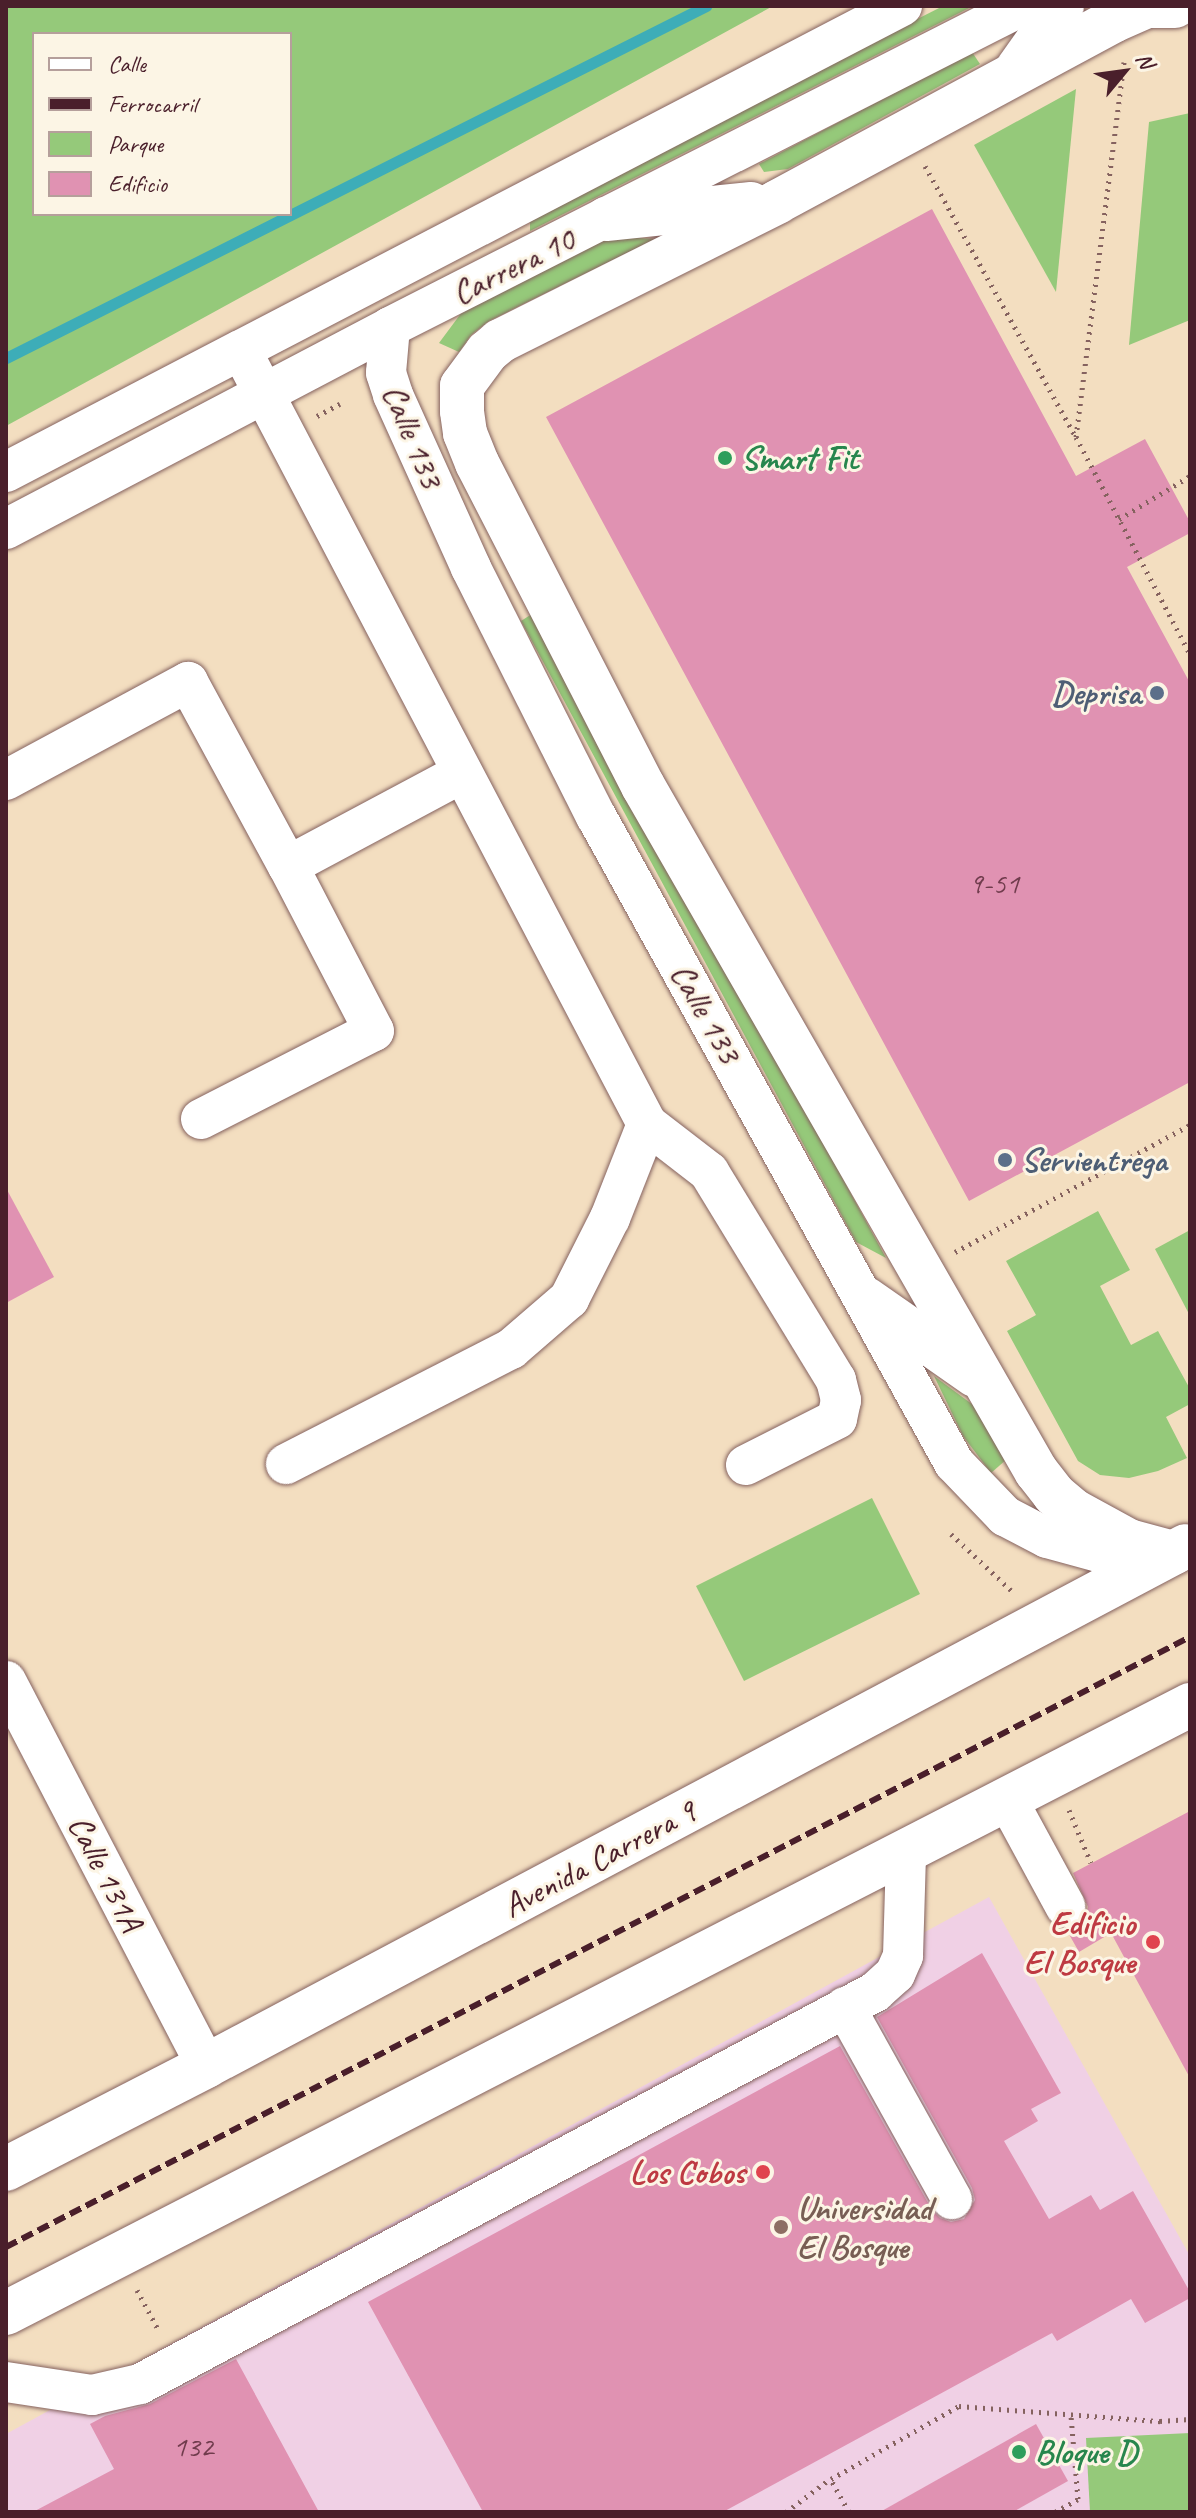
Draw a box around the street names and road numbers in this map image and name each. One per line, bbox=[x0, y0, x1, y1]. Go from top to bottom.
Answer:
street label: Carrera 10 bbox=[445, 219, 581, 313]
street label: Calle 133 bbox=[374, 378, 452, 494]
street label: Calle 133 bbox=[662, 956, 750, 1070]
street label: Avenida Carrera 9 bbox=[496, 1790, 702, 1926]
street label: Calle 131A bbox=[60, 1808, 152, 1938]

